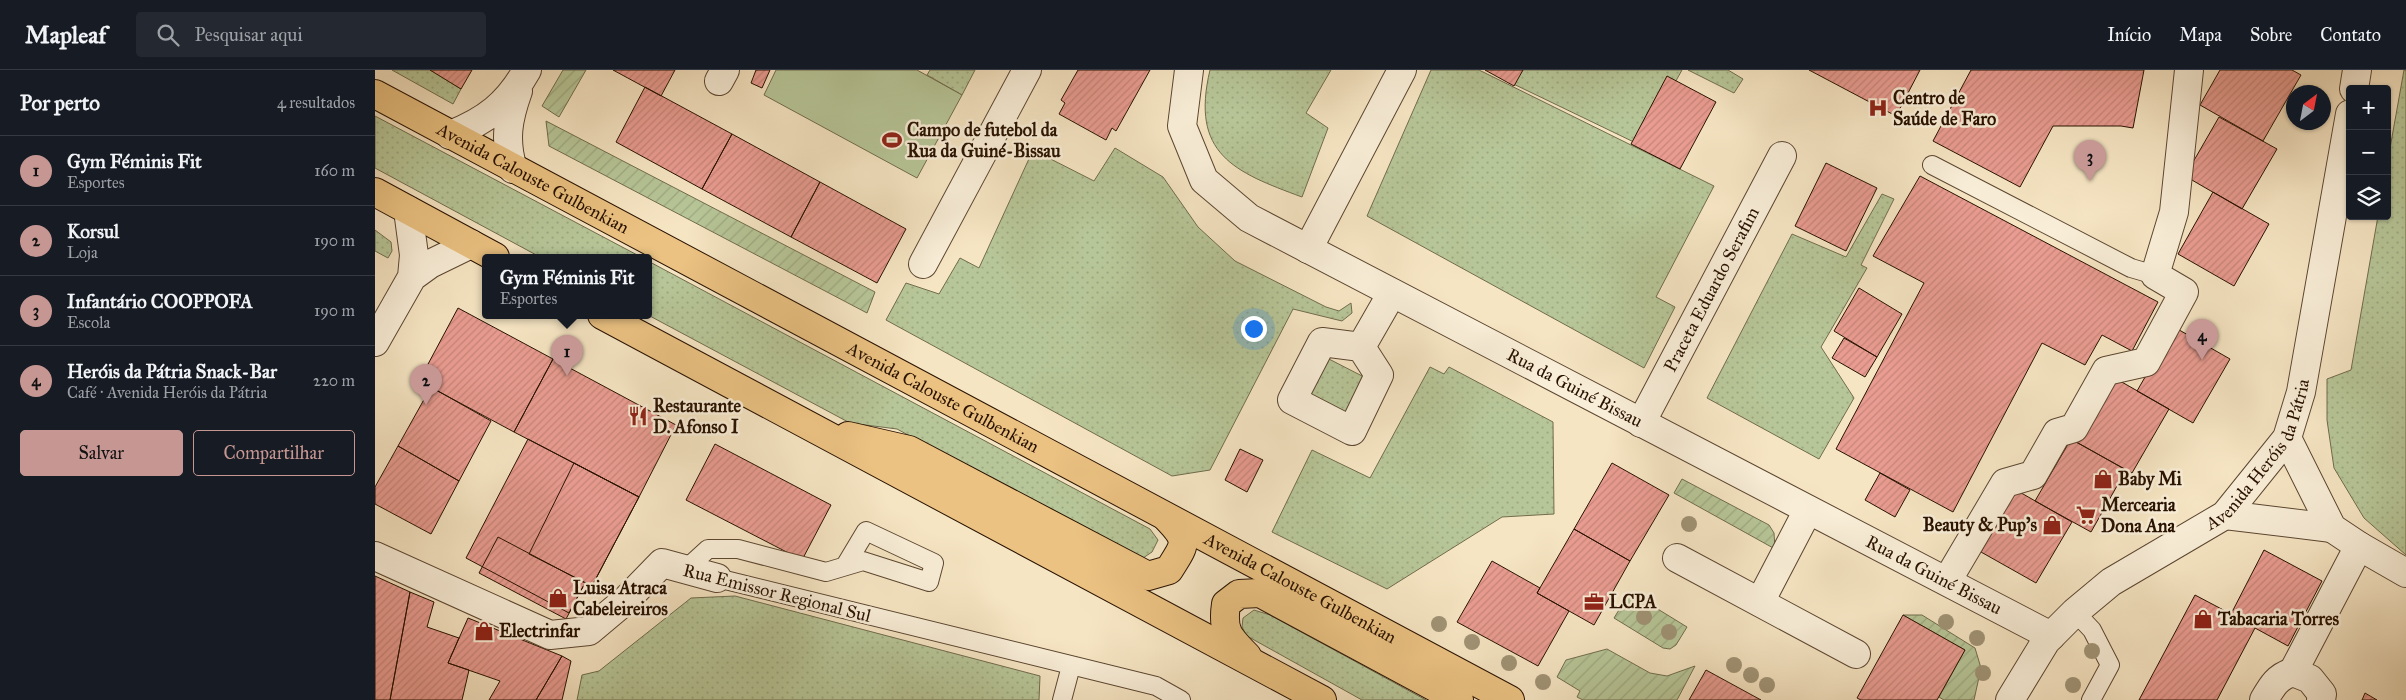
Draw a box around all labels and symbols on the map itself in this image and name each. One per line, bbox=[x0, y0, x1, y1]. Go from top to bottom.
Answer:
north arrow bbox=[2286, 85, 2331, 130]
place label: Centro de Saúde de Faro bbox=[1893, 87, 1996, 130]
hospital icon: Centro de Saúde de Faro bbox=[1867, 97, 1889, 119]
street label: Avenida Calouste Gulbenkian bbox=[432, 118, 633, 239]
place label: Campo de futebol da Rua da Guiné-Bissau bbox=[907, 119, 1061, 162]
sports icon: Campo de futebol da Rua da Guiné-Bissau bbox=[881, 129, 903, 151]
pin: 3 bbox=[2074, 140, 2106, 181]
street label: Praceta Eduardo Serafim bbox=[1659, 203, 1764, 376]
your location bbox=[1241, 316, 1267, 342]
pin: 4 bbox=[2186, 319, 2218, 360]
pin: 1 bbox=[551, 335, 583, 376]
street label: Avenida Calouste Gulbenkian bbox=[842, 337, 1043, 458]
street label: Rua da Guiné Bissau bbox=[1503, 343, 1647, 432]
pin: 2 bbox=[410, 364, 442, 405]
street label: Avenida Heróis da Pátria bbox=[2201, 377, 2314, 535]
place label: Restaurante D. Afonso I bbox=[653, 395, 742, 438]
restaurant icon: Restaurante D. Afonso I bbox=[627, 405, 649, 427]
shop icon: Baby Mi bbox=[2092, 468, 2114, 490]
place label: Baby Mi bbox=[2118, 468, 2183, 491]
place label: Mercearia Dona Ana bbox=[2101, 494, 2176, 537]
supermarket icon: Mercearia Dona Ana bbox=[2075, 504, 2097, 526]
place label: Beauty & Pup's bbox=[1923, 514, 2037, 537]
shop icon: Beauty & Pup's bbox=[2041, 514, 2063, 536]
street label: Avenida Calouste Gulbenkian bbox=[1200, 527, 1400, 648]
street label: Rua da Guiné Bissau bbox=[1862, 531, 2006, 620]
street label: Rua Emissor Regional Sul bbox=[681, 559, 873, 628]
place label: Luisa Atraca Cabeleireiros bbox=[573, 577, 668, 620]
shop icon: Luisa Atraca Cabeleireiros bbox=[547, 587, 569, 609]
office icon: LCPA bbox=[1583, 591, 1605, 613]
place label: LCPA bbox=[1609, 591, 1657, 613]
shop icon: Tabacaria Torres bbox=[2192, 608, 2214, 630]
place label: Tabacaria Torres bbox=[2217, 608, 2339, 630]
shop icon: Electrinfar bbox=[473, 620, 495, 642]
place label: Electrinfar bbox=[499, 620, 581, 642]

